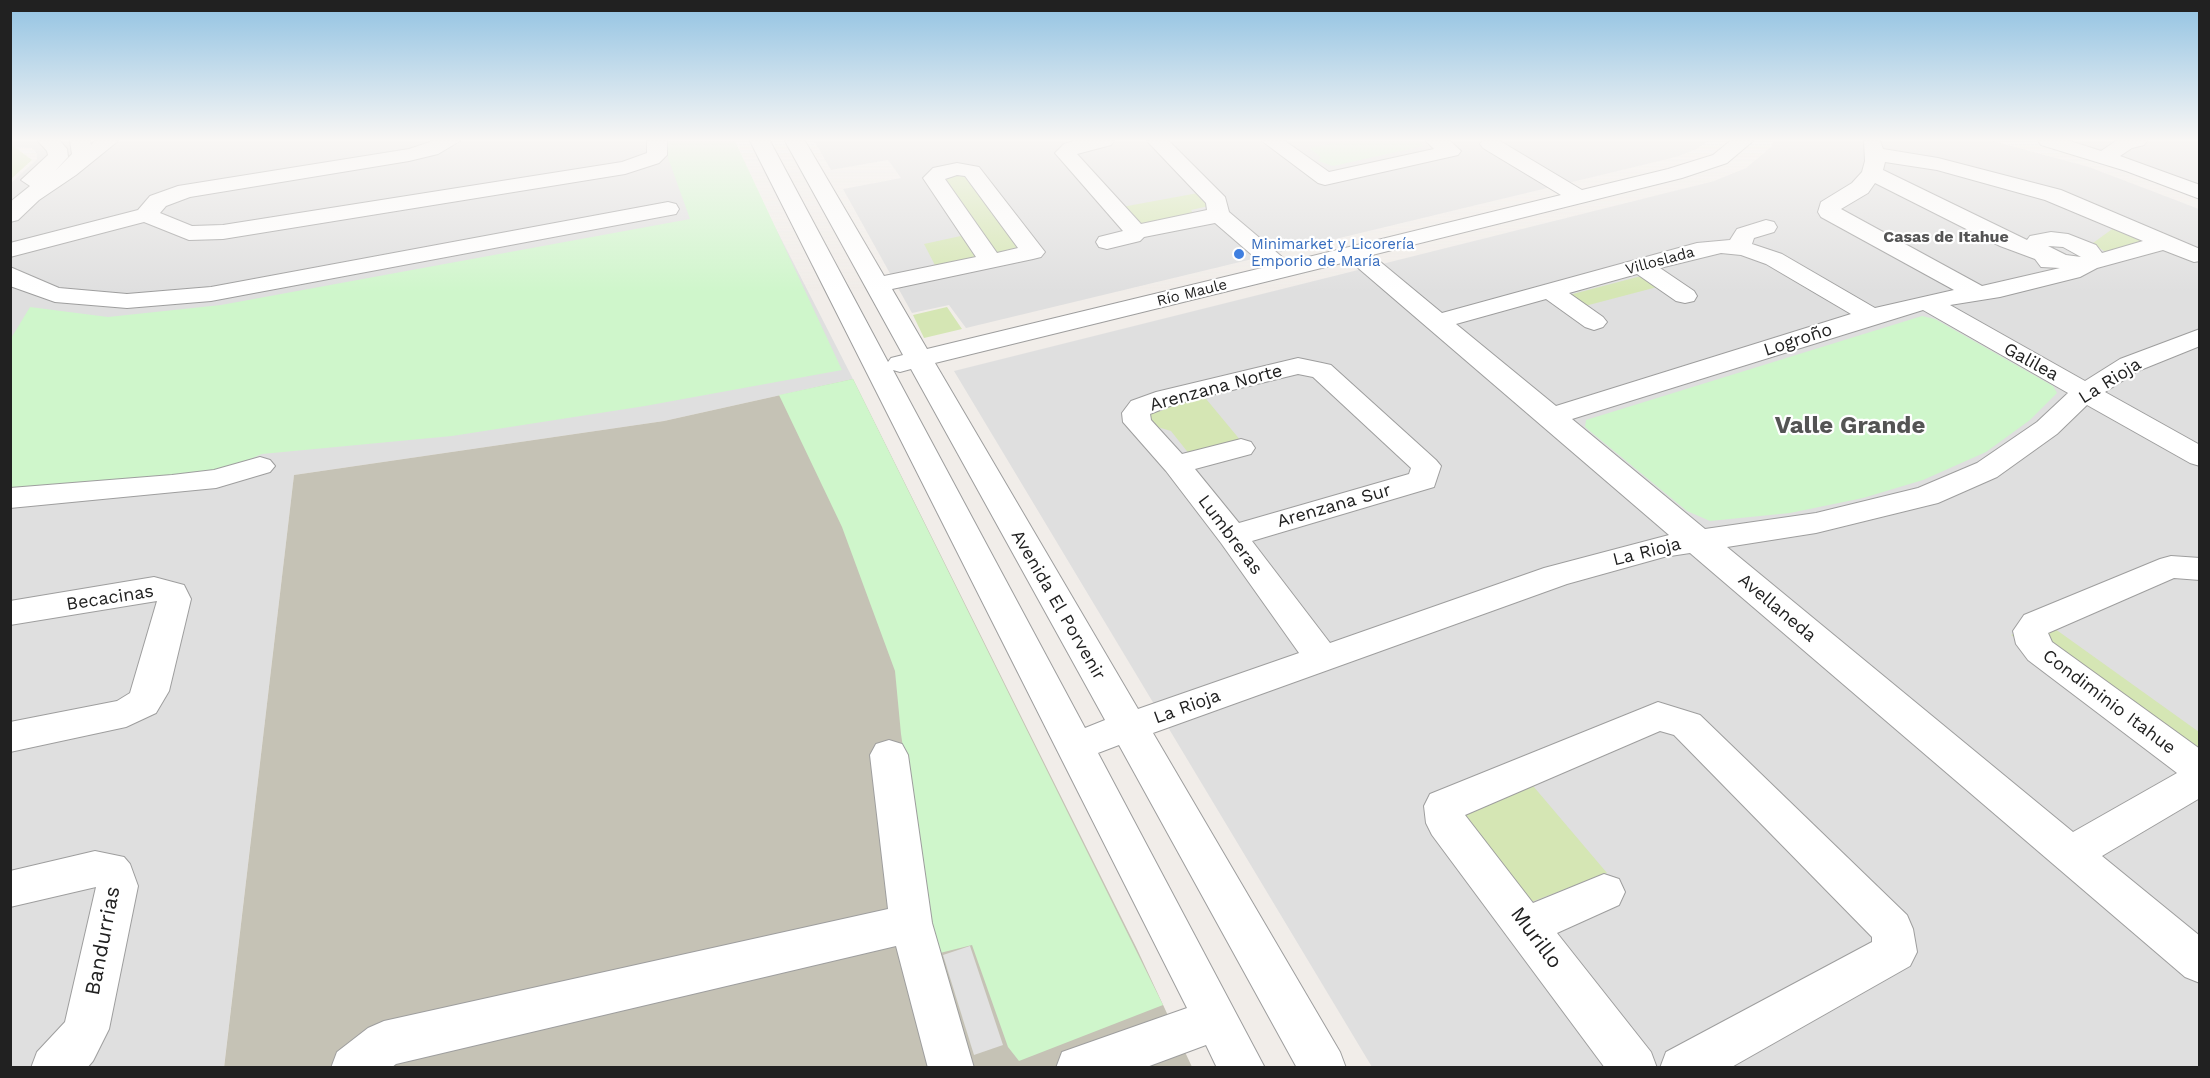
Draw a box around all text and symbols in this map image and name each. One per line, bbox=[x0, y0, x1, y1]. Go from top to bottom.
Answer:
district label: Casas de Itahue bbox=[1883, 227, 2009, 247]
place label: Minimarket y Licorería Emporio de María bbox=[1251, 236, 1414, 271]
street label: Villoslada bbox=[1623, 243, 1697, 279]
marker: Minimarket y Licorería Emporio de María bbox=[1232, 247, 1246, 261]
street label: Río Maule bbox=[1155, 276, 1229, 310]
street label: Logroño bbox=[1761, 319, 1835, 361]
street label: Galilea bbox=[2000, 338, 2062, 386]
street label: La Rioja bbox=[2075, 353, 2145, 409]
street label: Arenzana Norte bbox=[1147, 360, 1285, 416]
district label: Valle Grande bbox=[1775, 412, 1925, 440]
street label: Arenzana Sur bbox=[1274, 479, 1394, 533]
street label: Lumbreras bbox=[1193, 491, 1267, 579]
street label: Avenida El Porvenir bbox=[1006, 526, 1110, 684]
street label: La Rioja bbox=[1611, 533, 1683, 571]
street label: Avellaneda bbox=[1734, 569, 1820, 647]
street label: Becacinas bbox=[65, 580, 155, 616]
street label: Condiminio Itahue bbox=[2038, 645, 2180, 759]
street label: La Rioja bbox=[1151, 685, 1223, 729]
street label: Bandurrias bbox=[80, 884, 126, 998]
street label: Murillo bbox=[1505, 902, 1567, 974]

